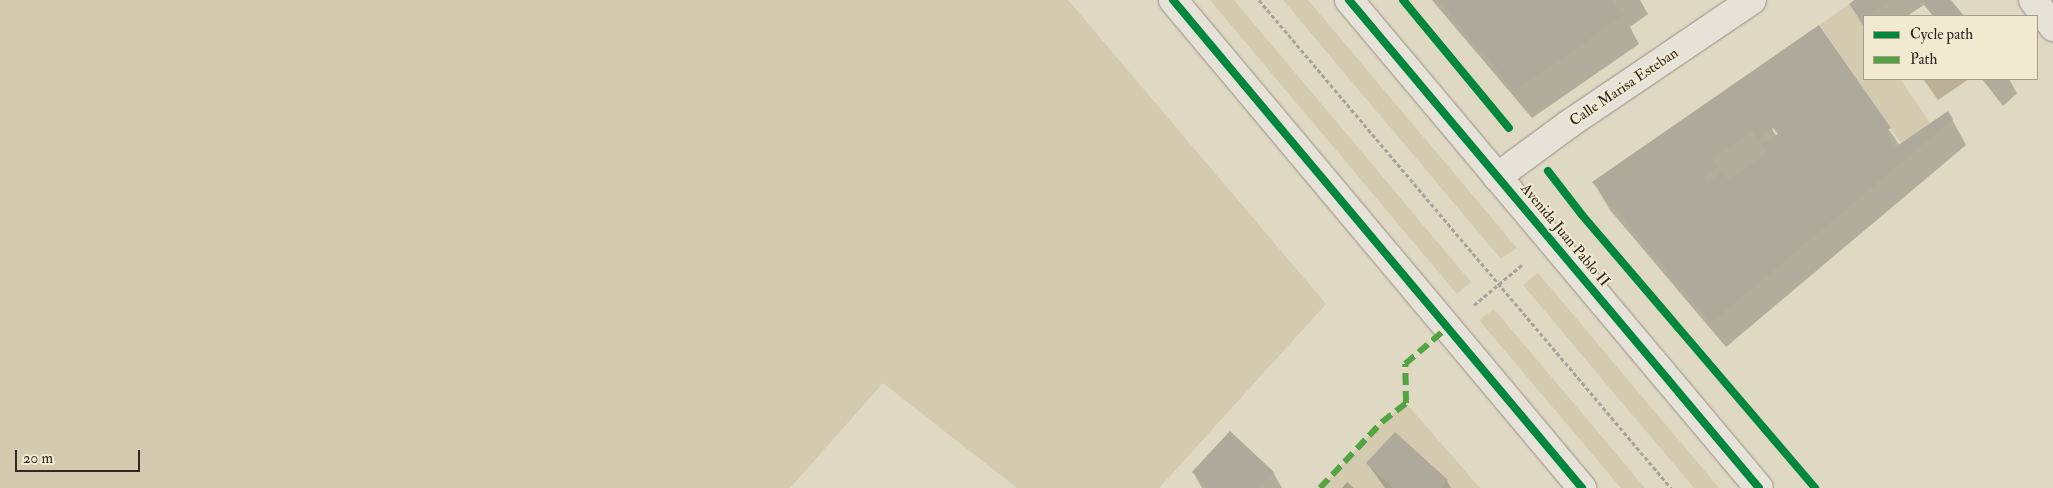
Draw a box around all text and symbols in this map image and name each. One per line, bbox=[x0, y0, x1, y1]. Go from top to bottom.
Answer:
legend bbox=[1863, 15, 2038, 80]
text: Cycle path bbox=[1910, 25, 1973, 44]
street label: Calle Marisa Esteban bbox=[1566, 44, 1682, 130]
text: Path bbox=[1910, 50, 1937, 69]
street label: Avenida Juan Pablo II bbox=[1517, 180, 1613, 290]
scale bar bbox=[18, 440, 142, 472]
text: 20 m bbox=[23, 449, 53, 468]

